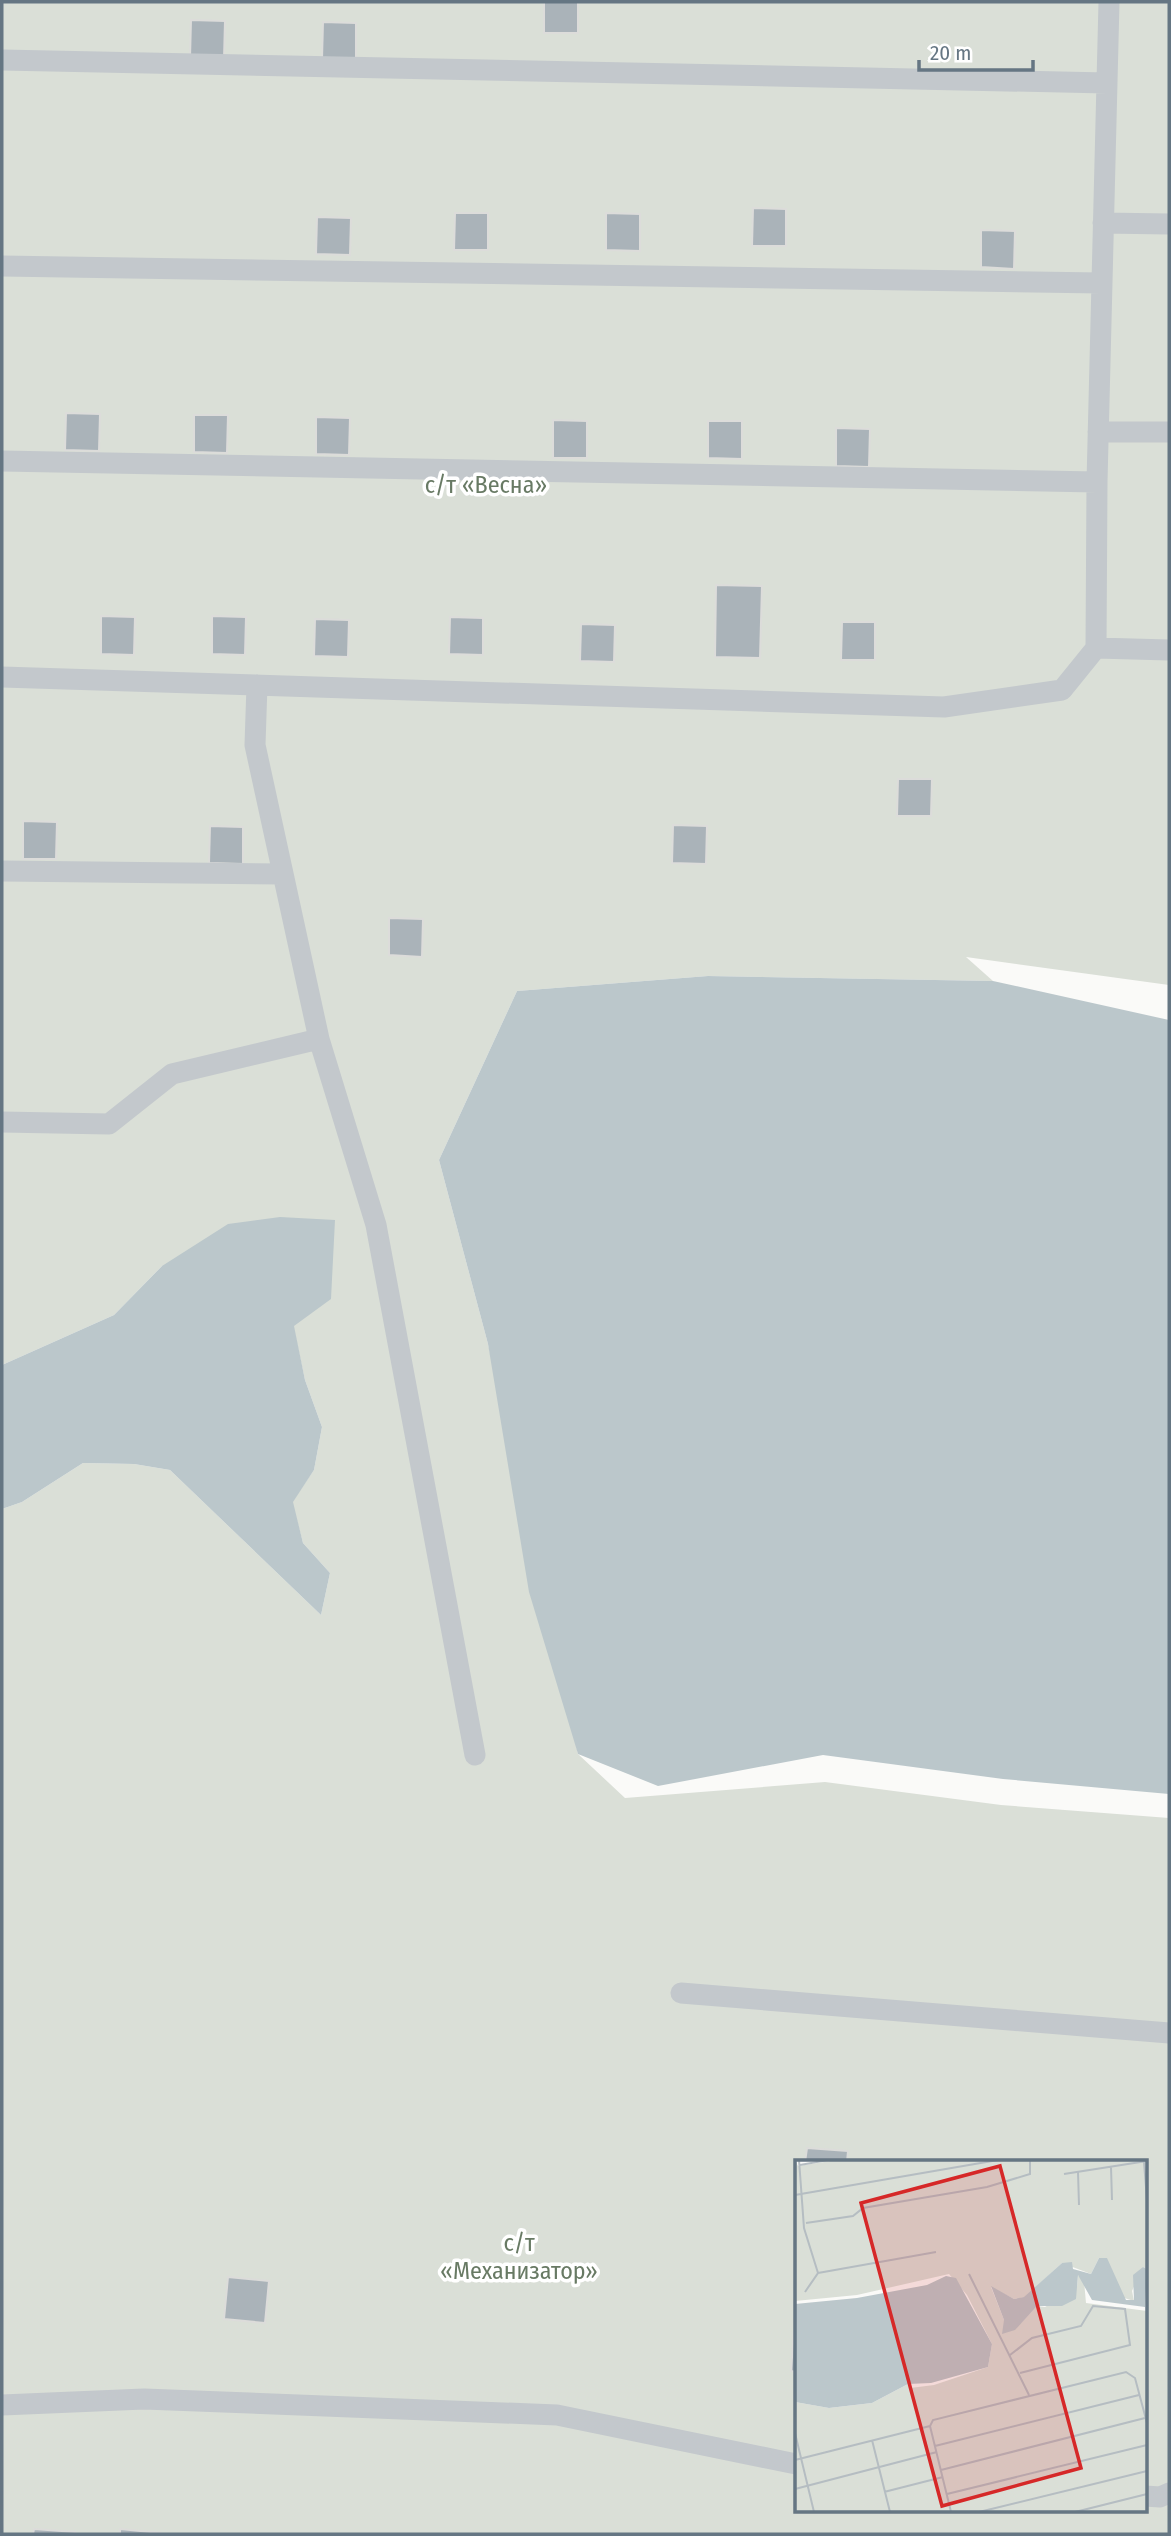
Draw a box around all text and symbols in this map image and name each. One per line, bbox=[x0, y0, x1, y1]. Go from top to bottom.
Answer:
scale bar bbox=[919, 28, 1033, 72]
text: 20 m bbox=[930, 40, 971, 66]
park label: с/т «Весна» bbox=[425, 471, 547, 499]
inset map bbox=[795, 2160, 1146, 2512]
park label: с/т «Механизатор» bbox=[440, 2229, 598, 2285]

